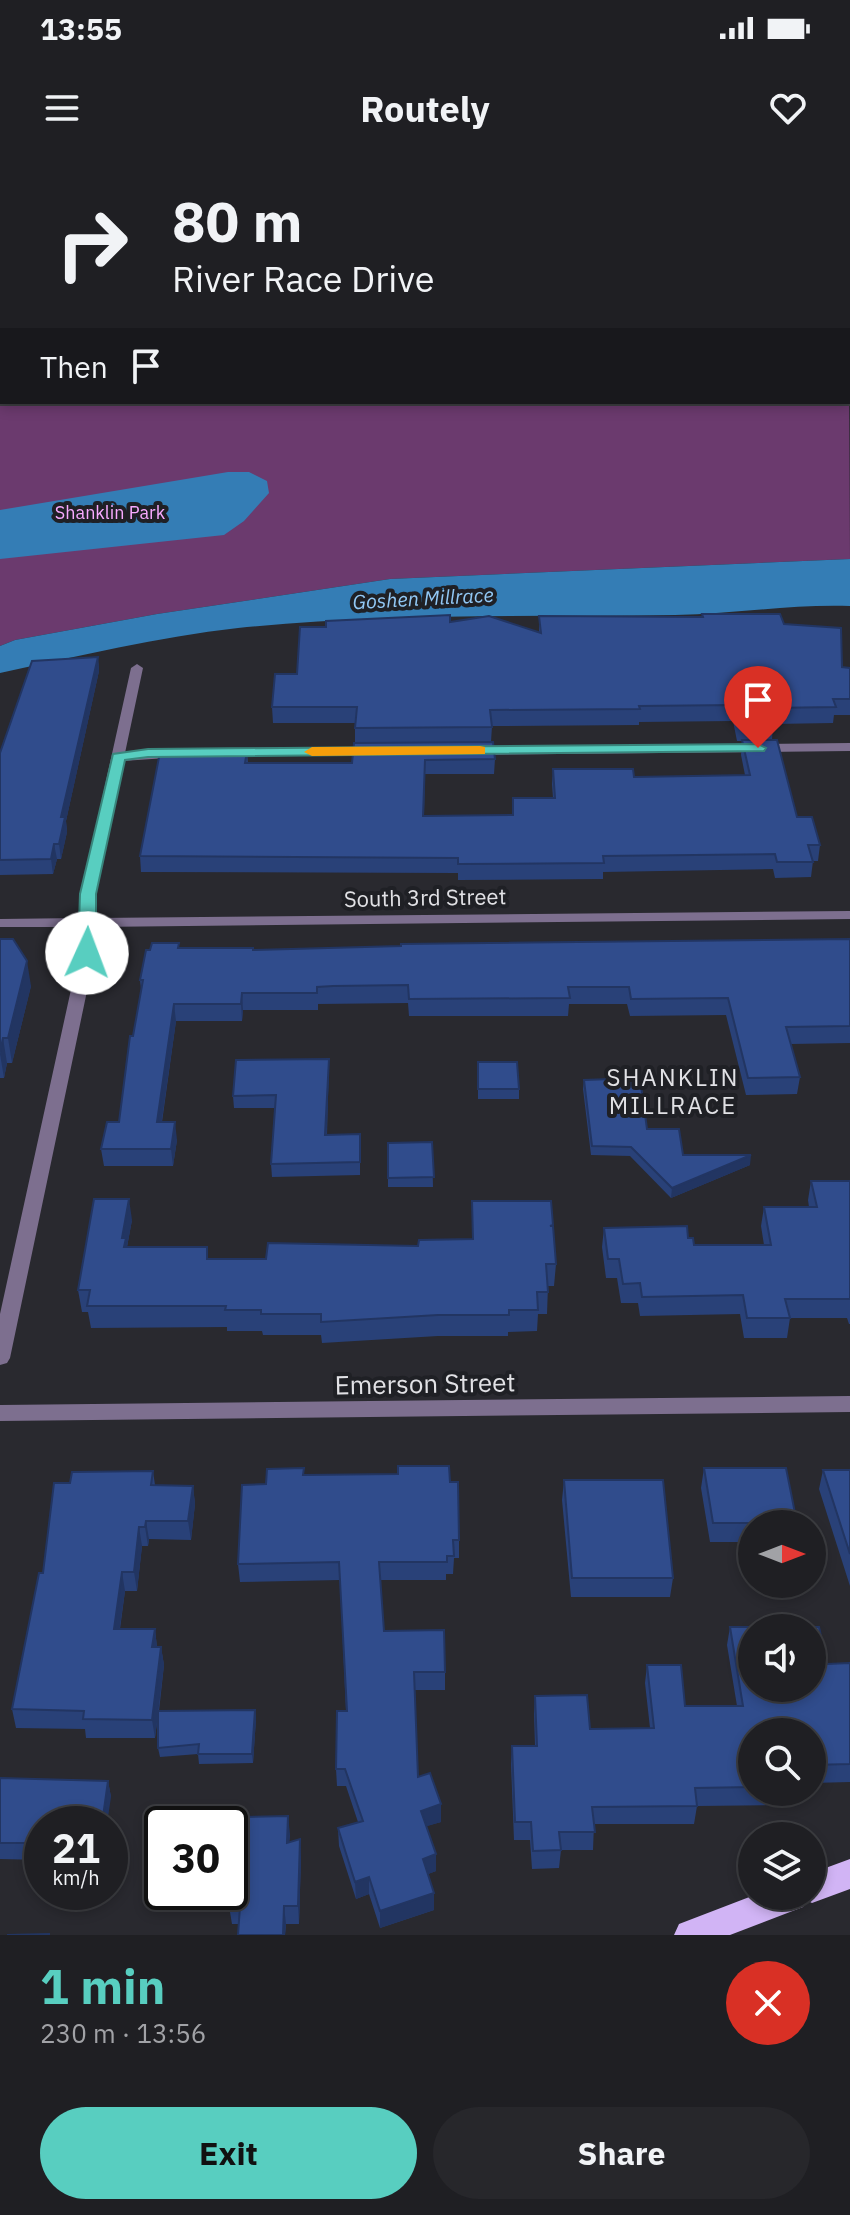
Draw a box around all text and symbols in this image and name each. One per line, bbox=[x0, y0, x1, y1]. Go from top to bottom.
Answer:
text: 13:55 bbox=[40, 9, 122, 48]
text: Routely bbox=[360, 85, 490, 132]
icon: menu bbox=[40, 86, 84, 130]
icon: heart bbox=[766, 86, 810, 130]
text: 80 m bbox=[172, 185, 302, 257]
icon: right bbox=[40, 192, 144, 296]
text: River Race Drive bbox=[172, 255, 435, 302]
icon: arrive bbox=[124, 344, 168, 388]
text: Then bbox=[40, 347, 108, 386]
park label: Shanklin Park bbox=[55, 501, 166, 524]
water label: Goshen Millrace bbox=[352, 581, 494, 615]
pin bbox=[724, 666, 792, 748]
icon: arrive bbox=[736, 678, 780, 722]
street label: South 3rd Street bbox=[344, 881, 506, 913]
position arrow bbox=[45, 911, 129, 995]
district label: SHANKLIN MILLRACE bbox=[606, 1061, 740, 1121]
street label: Emerson Street bbox=[334, 1364, 516, 1402]
north arrow bbox=[738, 1510, 826, 1598]
map controls bbox=[738, 1510, 826, 1910]
button: sound bbox=[738, 1614, 826, 1702]
button: search bbox=[738, 1718, 826, 1806]
speed limit sign: 30 bbox=[144, 1806, 248, 1910]
text: 21 bbox=[52, 1822, 100, 1874]
button: layers bbox=[738, 1822, 826, 1910]
text: km/h bbox=[52, 1864, 100, 1891]
text: 1 min bbox=[40, 1955, 165, 2017]
button: close bbox=[726, 1961, 810, 2045]
text: 230 m · 13:56 bbox=[40, 2016, 206, 2050]
button: Exit bbox=[40, 2107, 417, 2199]
button: Share bbox=[433, 2107, 810, 2199]

